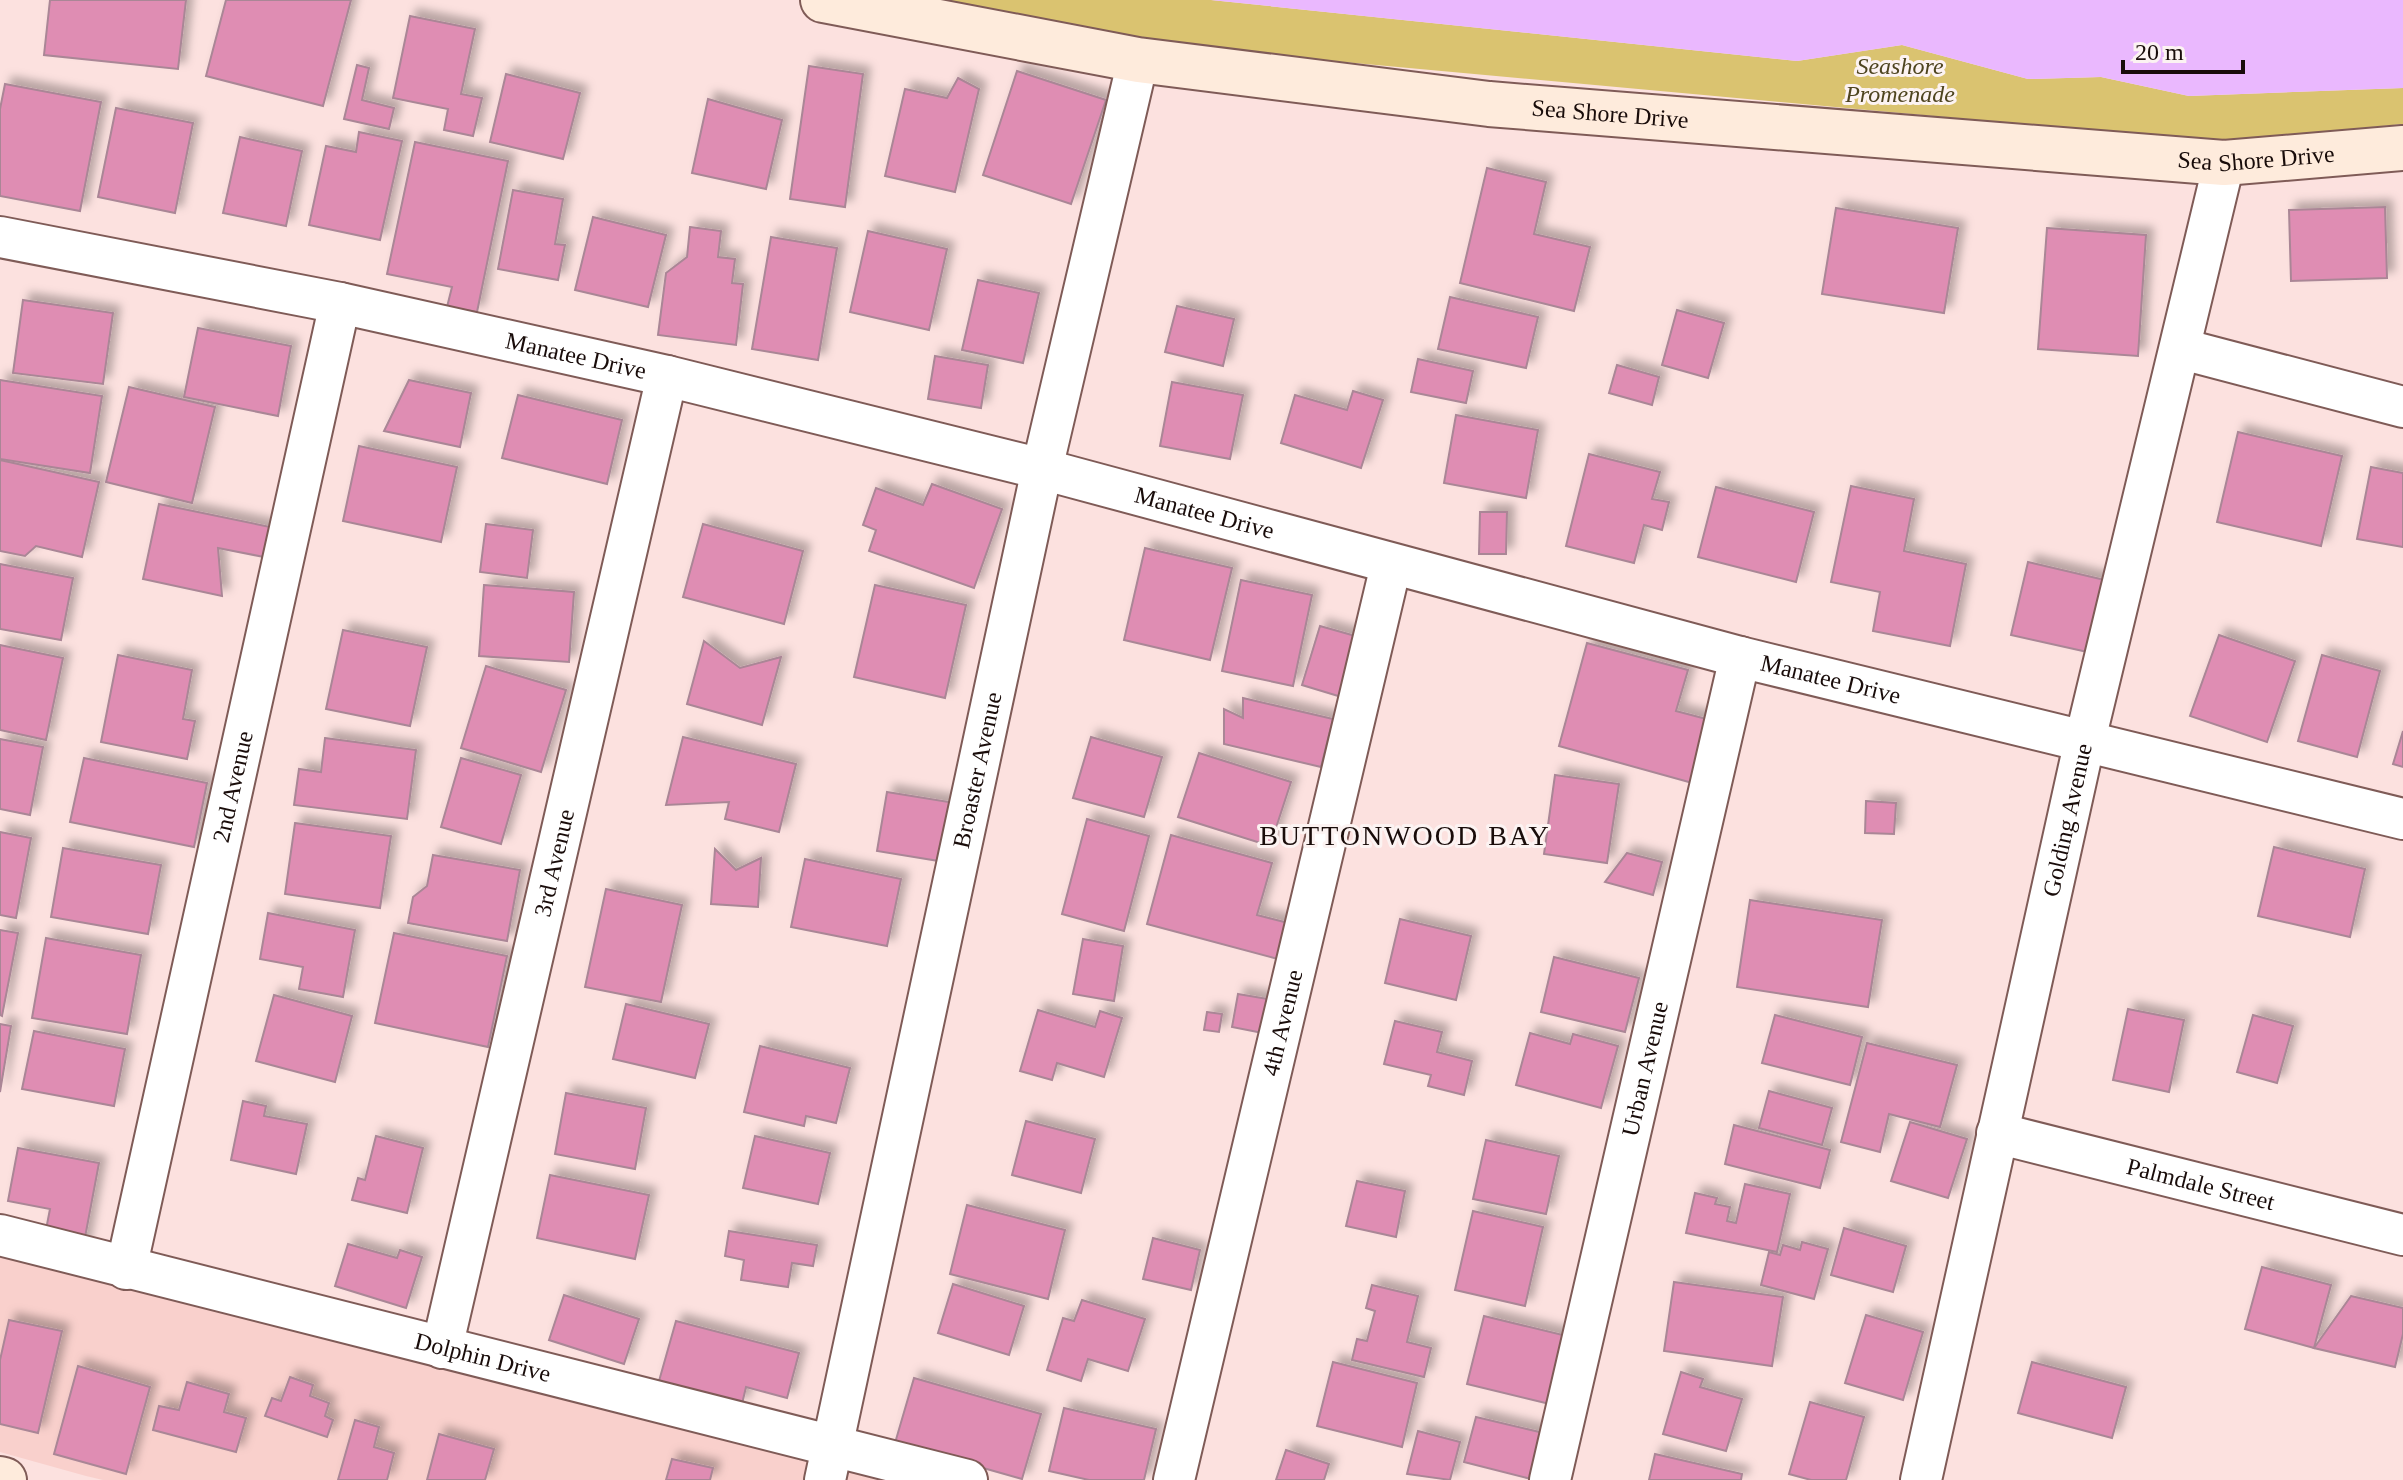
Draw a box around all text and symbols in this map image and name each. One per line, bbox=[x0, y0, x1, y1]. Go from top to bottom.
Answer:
scale bar bbox=[2123, 24, 2243, 74]
text: 20 m bbox=[2135, 39, 2184, 65]
park label: Seashore Promenade bbox=[1844, 53, 1955, 107]
street label: Sea Shore Drive bbox=[1531, 94, 1690, 133]
street label: Sea Shore Drive bbox=[2177, 141, 2336, 176]
street label: Manatee Drive bbox=[503, 327, 649, 384]
street label: Manatee Drive bbox=[1132, 482, 1277, 544]
street label: Manatee Drive bbox=[1758, 650, 1903, 709]
street label: Broaster Avenue bbox=[948, 690, 1007, 851]
street label: 2nd Avenue bbox=[208, 728, 258, 845]
street label: Golding Avenue bbox=[2038, 741, 2097, 899]
street label: 3rd Avenue bbox=[529, 807, 579, 919]
district label: BUTTONWOOD BAY bbox=[1259, 820, 1551, 851]
street label: 4th Avenue bbox=[1257, 967, 1308, 1078]
street label: Urban Avenue bbox=[1617, 999, 1673, 1139]
street label: Palmdale Street bbox=[2124, 1153, 2278, 1215]
street label: Dolphin Drive bbox=[412, 1328, 553, 1387]

